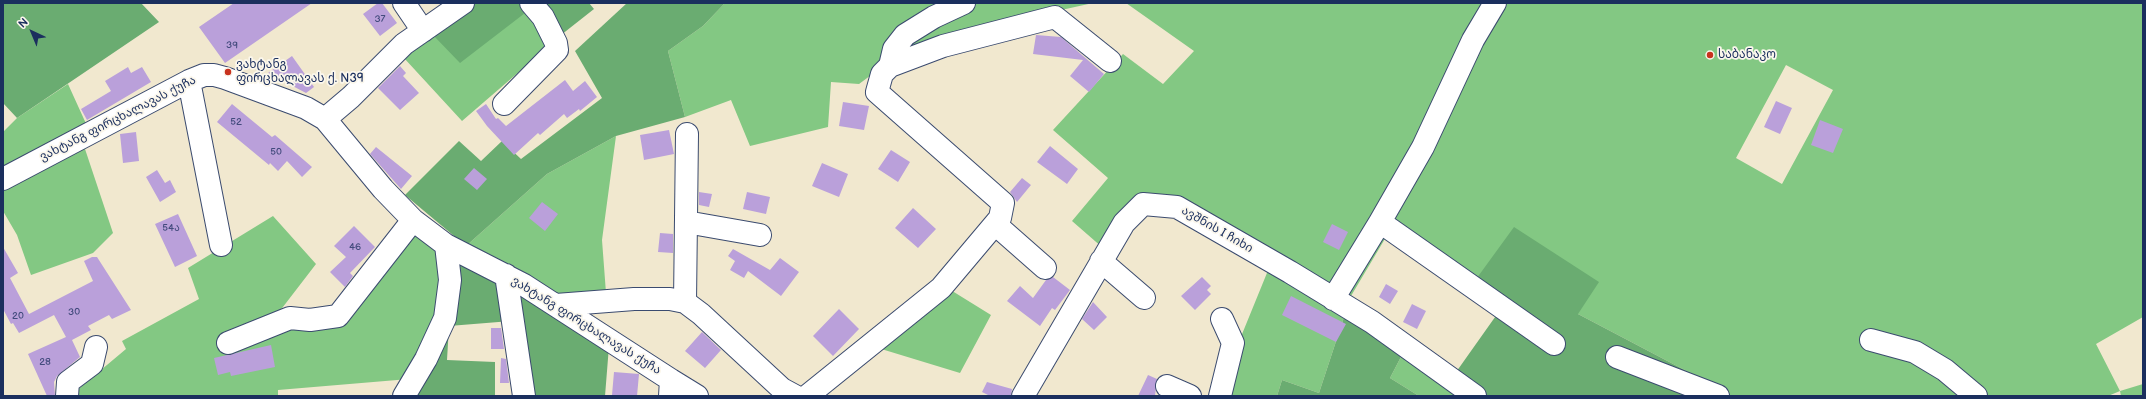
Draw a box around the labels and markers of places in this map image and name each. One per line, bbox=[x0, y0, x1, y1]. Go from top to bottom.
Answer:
place label: საბანაკო bbox=[1718, 48, 1776, 62]
marker: საბანაკო bbox=[1705, 50, 1715, 60]
place label: ვახტანგ ფირცხალავას ქ. N39 bbox=[236, 58, 364, 86]
marker: ვახტანგ ფირცხალავას ქ. N39 bbox=[223, 67, 233, 77]

